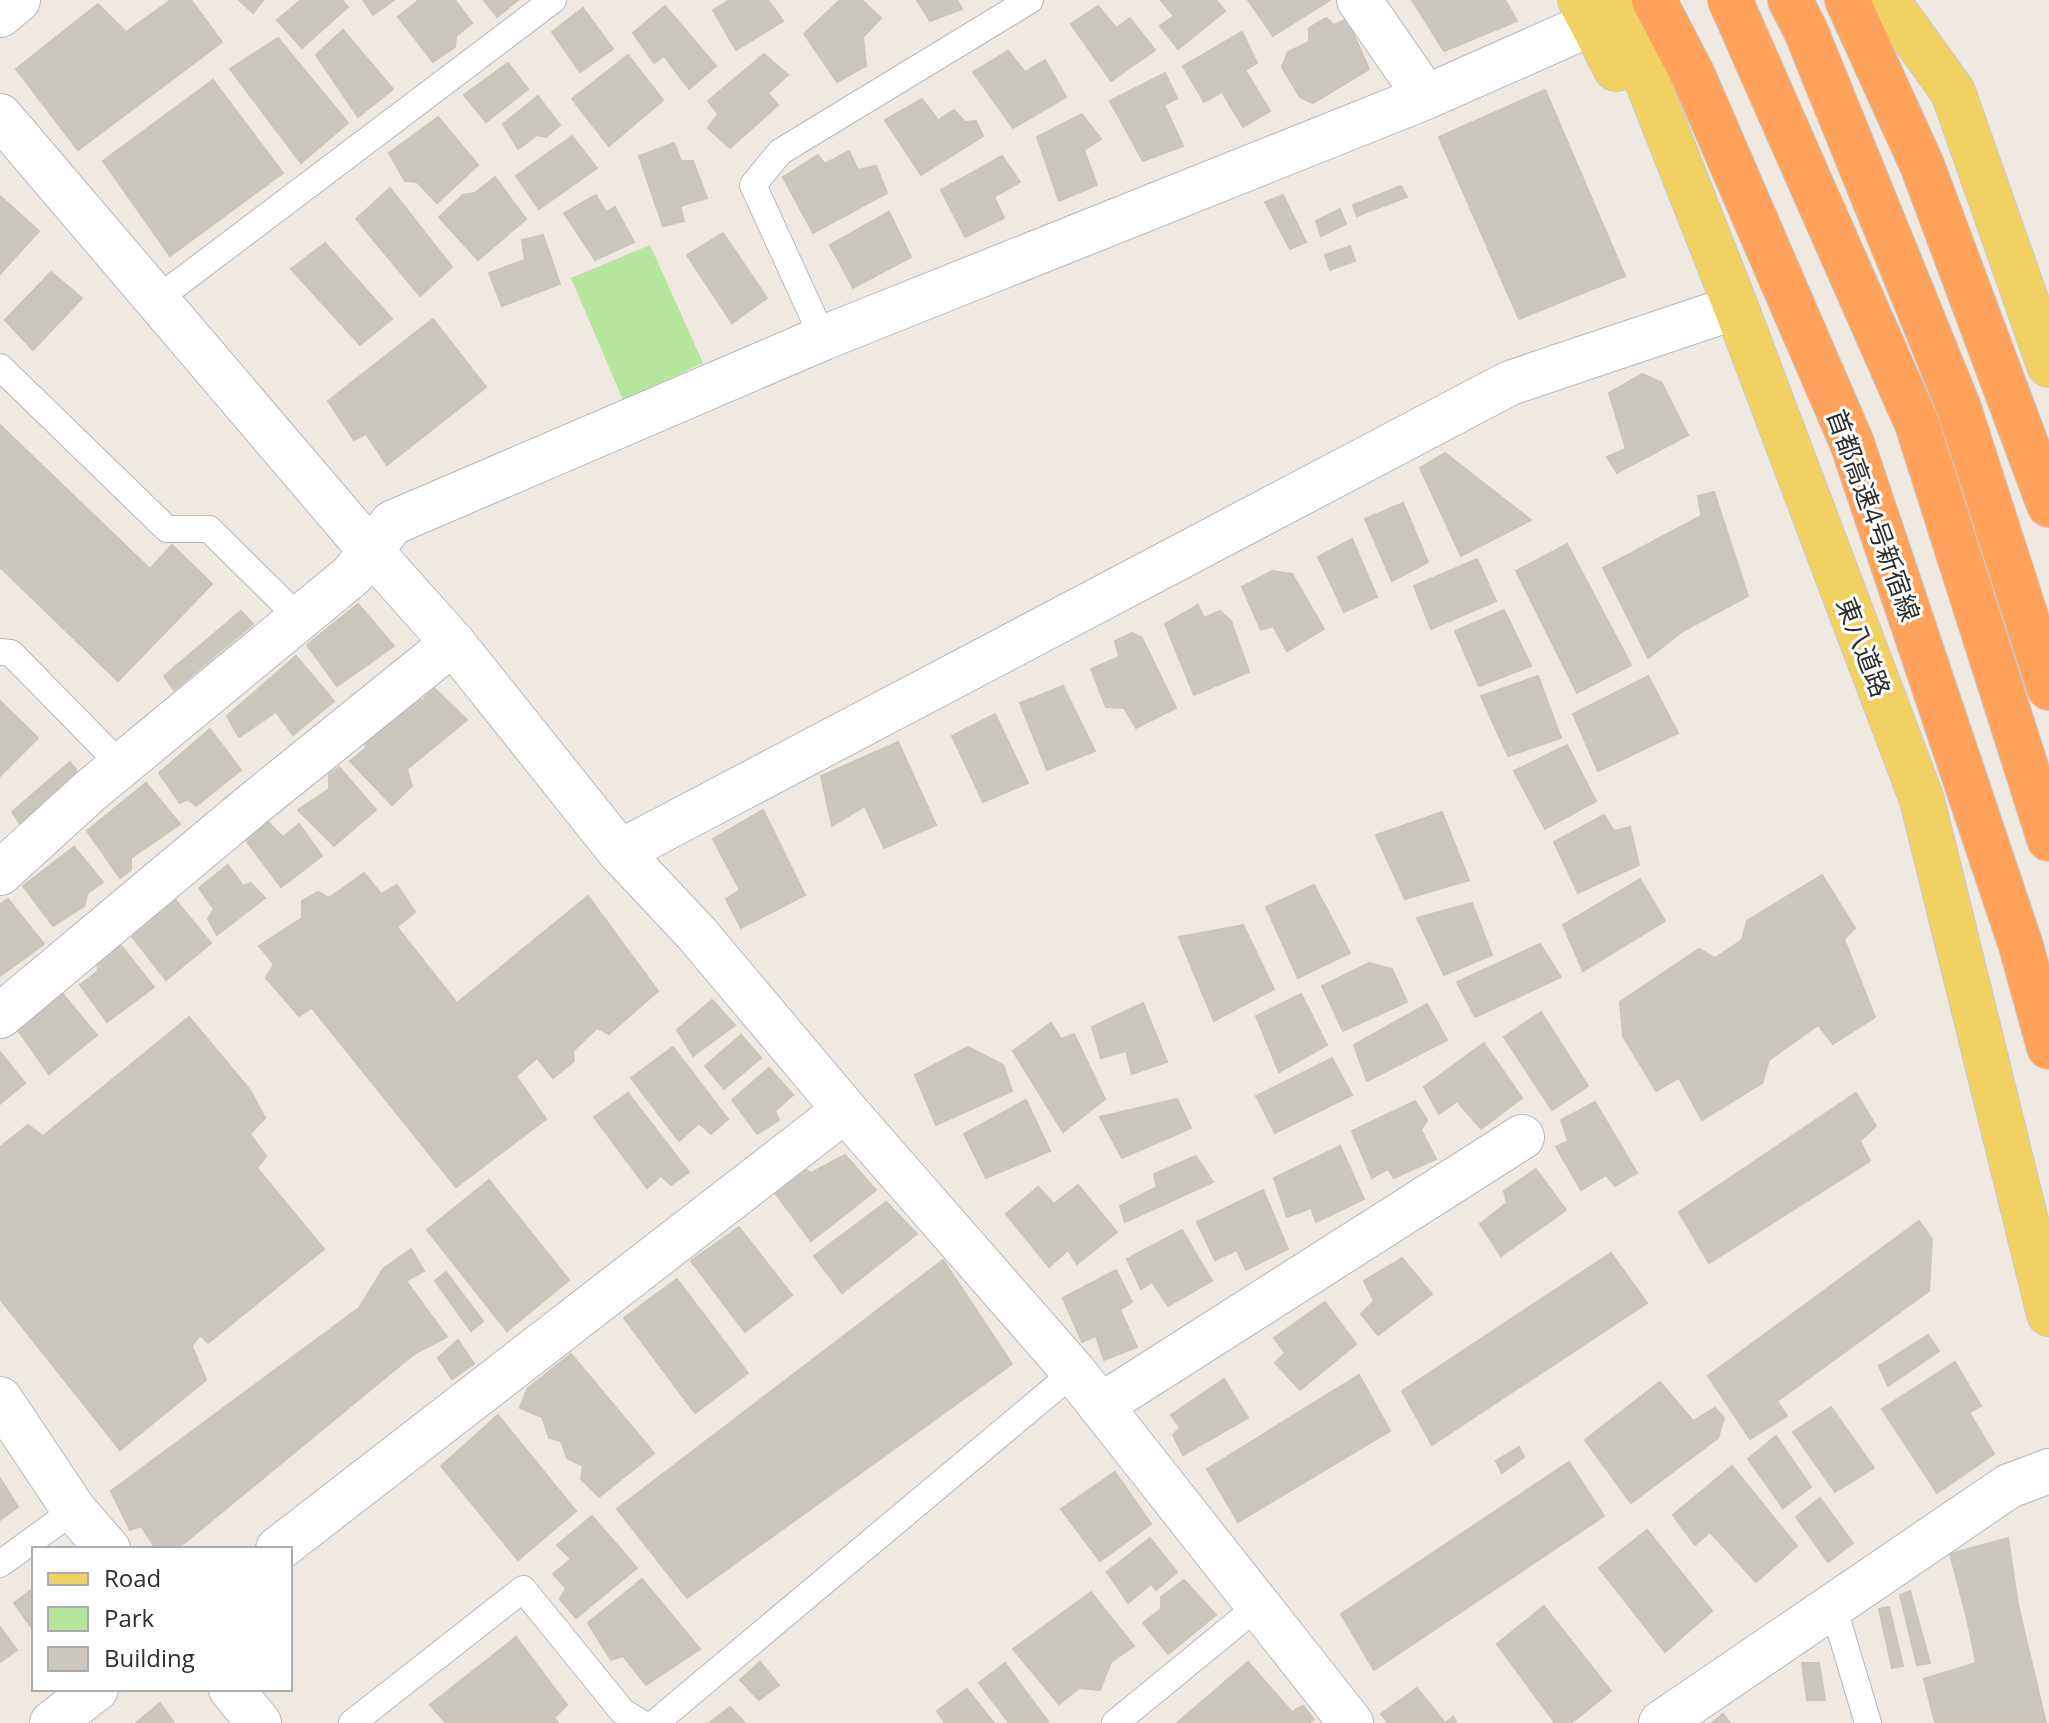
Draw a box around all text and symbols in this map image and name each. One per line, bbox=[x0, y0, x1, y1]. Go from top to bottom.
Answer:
street label: 首都高速4号新宿線 bbox=[1819, 404, 1929, 626]
street label: 東八道路 bbox=[1829, 592, 1899, 702]
legend bbox=[32, 1547, 292, 1691]
text: Road bbox=[104, 1561, 161, 1594]
text: Park bbox=[104, 1601, 155, 1634]
text: Building bbox=[104, 1641, 195, 1674]

